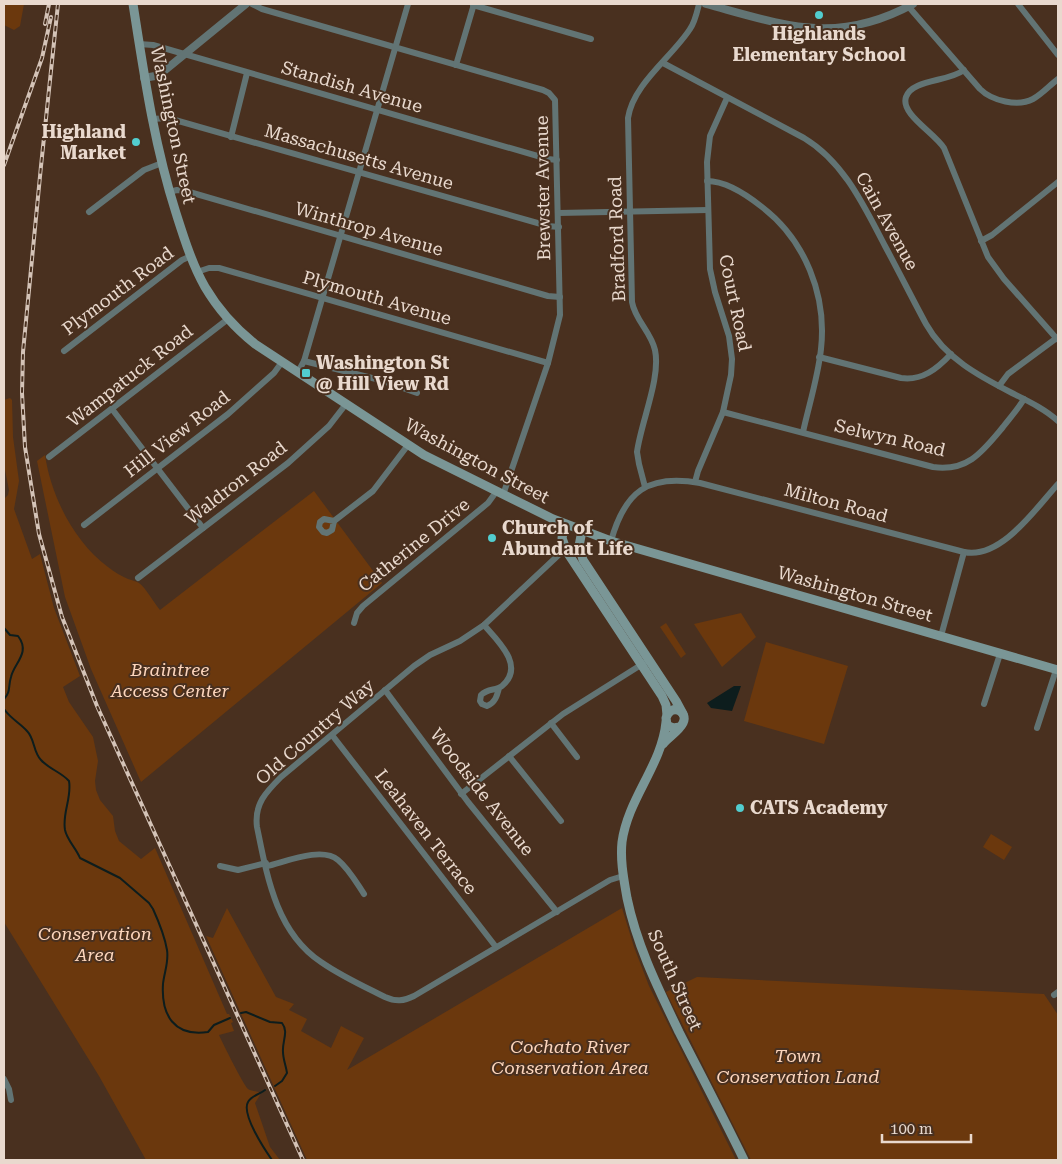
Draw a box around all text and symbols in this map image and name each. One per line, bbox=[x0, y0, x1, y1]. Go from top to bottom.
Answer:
marker: Highlands Elementary School bbox=[813, 9, 825, 21]
place label: Highlands Elementary School bbox=[732, 23, 906, 65]
street label: Washington Street bbox=[147, 44, 201, 206]
street label: Standish Avenue bbox=[279, 56, 425, 117]
street label: Brewster Avenue bbox=[531, 115, 554, 261]
street label: Massachusetts Avenue bbox=[262, 119, 456, 194]
place label: Highland Market bbox=[42, 121, 126, 163]
marker: Highland Market bbox=[130, 136, 142, 148]
street label: Cain Avenue bbox=[852, 168, 923, 274]
street label: Bradford Road bbox=[604, 175, 629, 302]
street label: Winthrop Avenue bbox=[293, 197, 446, 260]
street label: Plymouth Road bbox=[58, 242, 178, 339]
street label: Court Road bbox=[715, 253, 756, 354]
street label: Plymouth Avenue bbox=[300, 266, 454, 329]
street label: Wampatuck Road bbox=[63, 320, 197, 431]
place label: Washington St @ Hill View Rd bbox=[316, 352, 449, 394]
marker: Washington St @ Hill View Rd bbox=[300, 367, 312, 379]
street label: Hill View Road bbox=[120, 386, 234, 481]
street label: Washington Street bbox=[401, 414, 553, 508]
street label: Selwyn Road bbox=[833, 415, 948, 461]
street label: Waldron Road bbox=[181, 436, 291, 529]
street label: Milton Road bbox=[782, 479, 891, 527]
street label: Catherine Drive bbox=[354, 493, 474, 596]
place label: Church of Abundant Life bbox=[502, 517, 633, 559]
marker: Church of Abundant Life bbox=[486, 532, 498, 544]
street label: Washington Street bbox=[775, 561, 936, 626]
park label: Braintree Access Center bbox=[110, 659, 229, 701]
street label: Old Country Way bbox=[251, 674, 378, 789]
street label: Woodside Avenue bbox=[426, 724, 539, 860]
street label: Leahaven Terrace bbox=[371, 765, 482, 898]
place label: CATS Academy bbox=[750, 797, 888, 818]
marker: CATS Academy bbox=[734, 802, 746, 814]
park label: Conservation Area bbox=[38, 923, 152, 965]
street label: South Street bbox=[644, 926, 707, 1034]
park label: Cochato River Conservation Area bbox=[491, 1036, 649, 1078]
park label: Town Conservation Land bbox=[717, 1045, 879, 1087]
scale bar bbox=[882, 1112, 971, 1144]
text: 100 m bbox=[890, 1120, 933, 1138]

